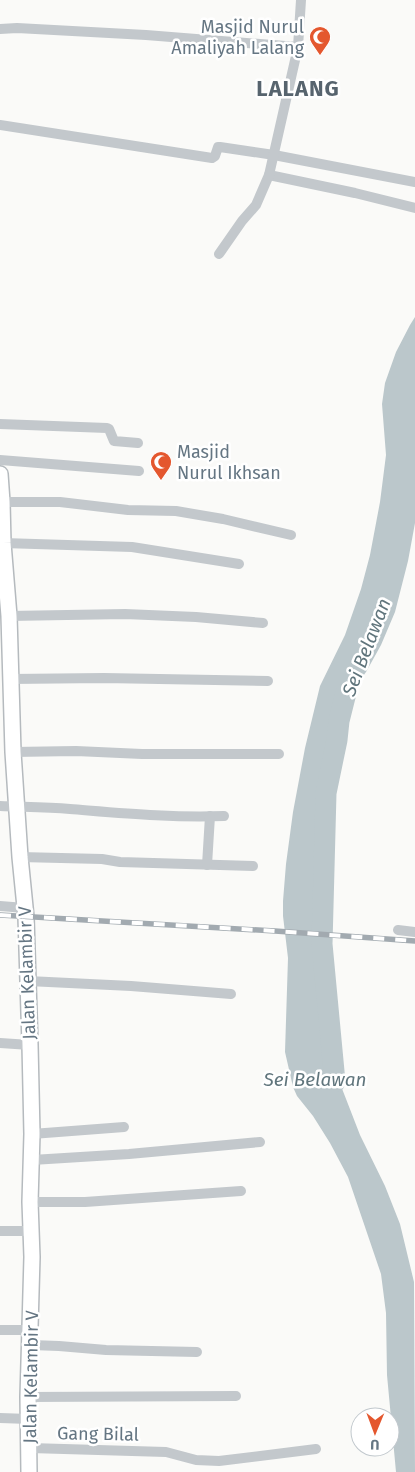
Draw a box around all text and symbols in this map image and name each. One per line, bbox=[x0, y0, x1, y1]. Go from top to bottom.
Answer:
place label: Masjid Nurul Amaliyah Lalang bbox=[171, 16, 305, 59]
mosque icon: Masjid Nurul Amaliyah Lalang bbox=[308, 25, 332, 56]
district label: LALANG bbox=[256, 75, 340, 102]
place label: Masjid Nurul Ikhsan bbox=[177, 441, 281, 484]
mosque icon: Masjid Nurul Ikhsan bbox=[149, 450, 173, 481]
water label: Sei Belawan bbox=[337, 595, 396, 700]
street label: Jalan Kelambir V bbox=[14, 906, 40, 1040]
water label: Sei Belawan bbox=[262, 1068, 367, 1091]
street label: Jalan Kelambir V bbox=[19, 1310, 43, 1444]
north arrow bbox=[350, 1407, 400, 1457]
street label: Gang Bilal bbox=[57, 1422, 139, 1446]
text: U bbox=[370, 1436, 379, 1453]

